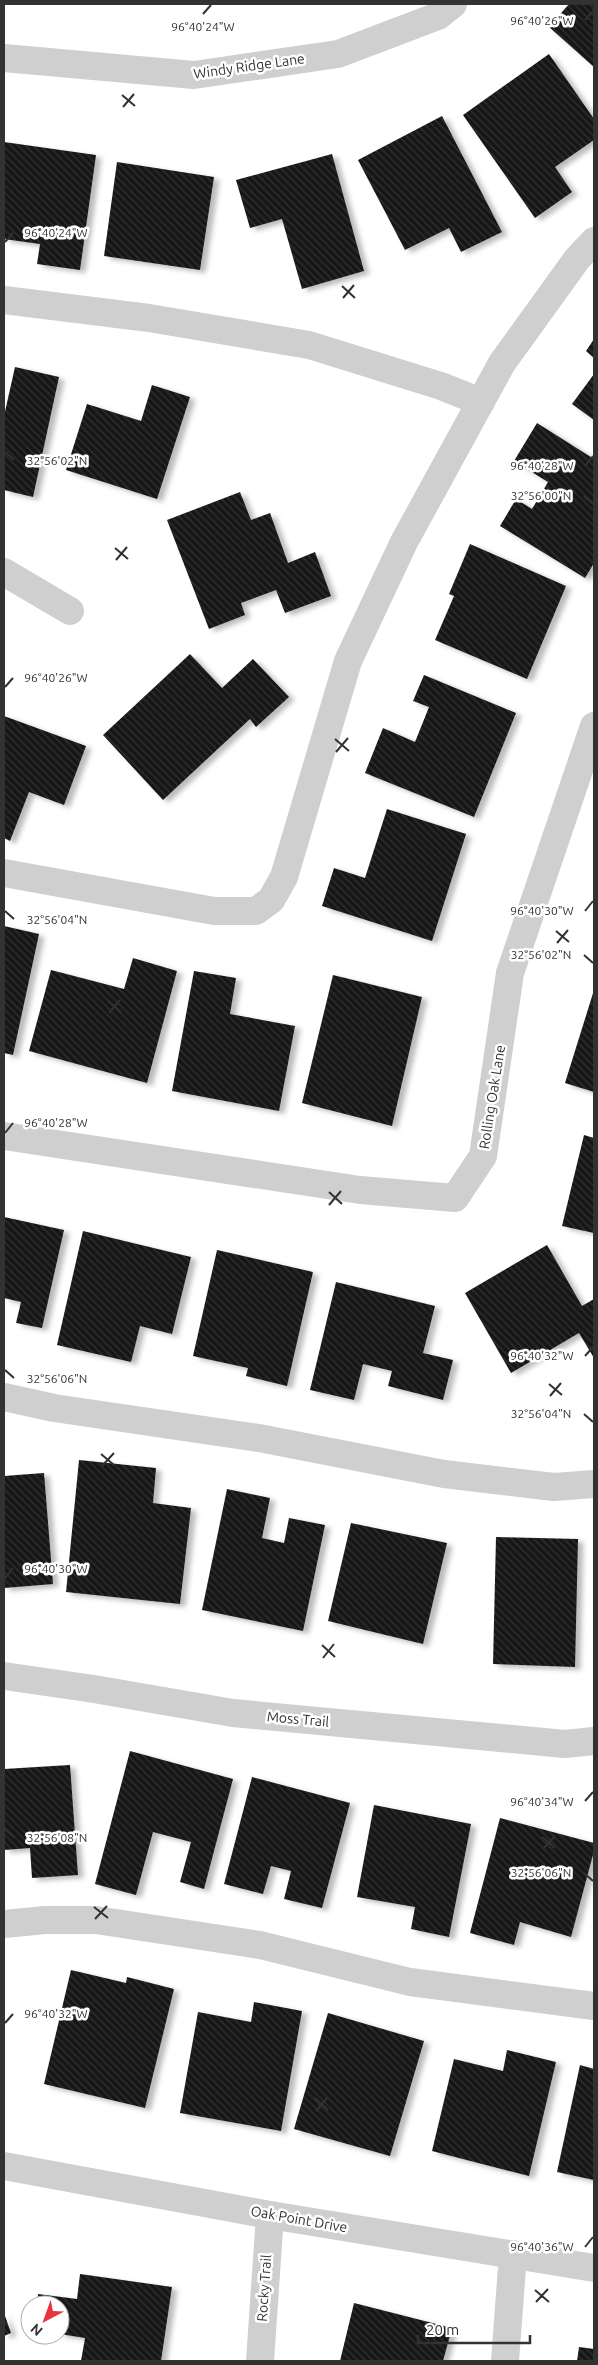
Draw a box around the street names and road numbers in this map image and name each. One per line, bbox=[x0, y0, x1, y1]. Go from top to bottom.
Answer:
street label: Windy Ridge Lane bbox=[192, 50, 306, 82]
street label: Rolling Oak Lane bbox=[476, 1044, 508, 1150]
street label: Moss Trail bbox=[266, 1708, 330, 1730]
street label: Oak Point Drive bbox=[249, 2203, 349, 2235]
street label: Rocky Trail bbox=[254, 2254, 274, 2322]

